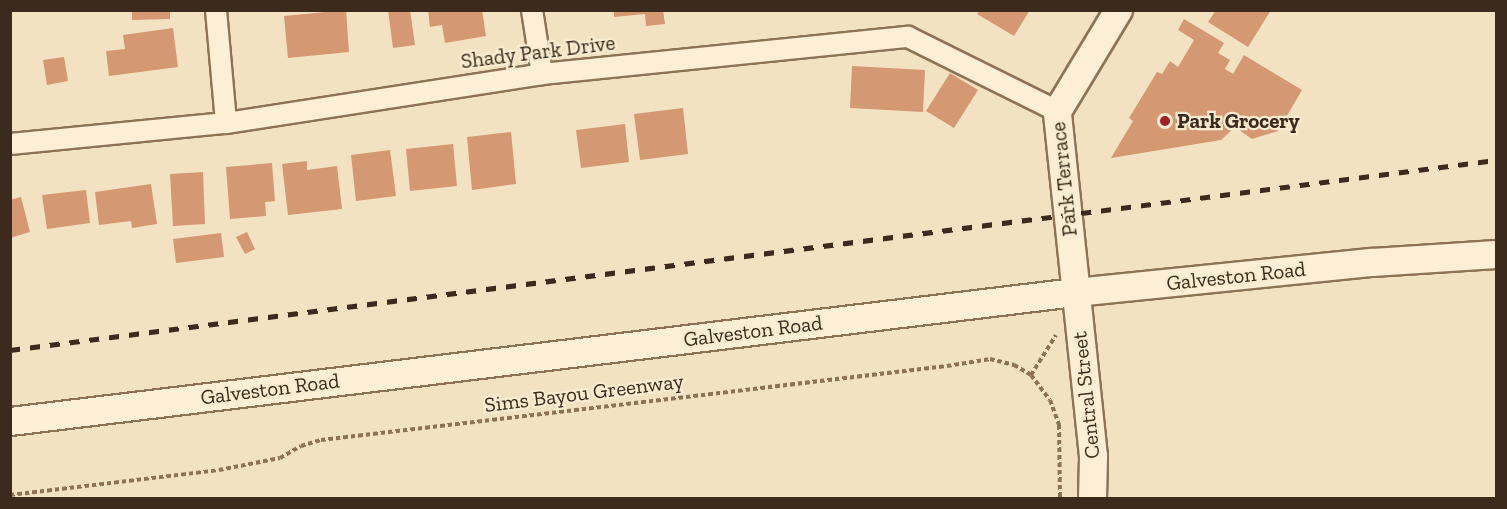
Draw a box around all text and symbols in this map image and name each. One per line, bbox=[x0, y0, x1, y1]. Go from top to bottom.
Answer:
street label: Shady Park Drive bbox=[459, 30, 617, 74]
place label: Park Grocery bbox=[1177, 108, 1300, 134]
marker: Park Grocery bbox=[1158, 114, 1172, 128]
street label: Park Terrace bbox=[1045, 120, 1083, 238]
street label: Galveston Road bbox=[1165, 256, 1307, 296]
street label: Galveston Road bbox=[682, 310, 824, 352]
street label: Central Street bbox=[1067, 330, 1105, 460]
street label: Galveston Road bbox=[199, 368, 341, 410]
street label: Sims Bayou Greenway bbox=[483, 368, 685, 418]

